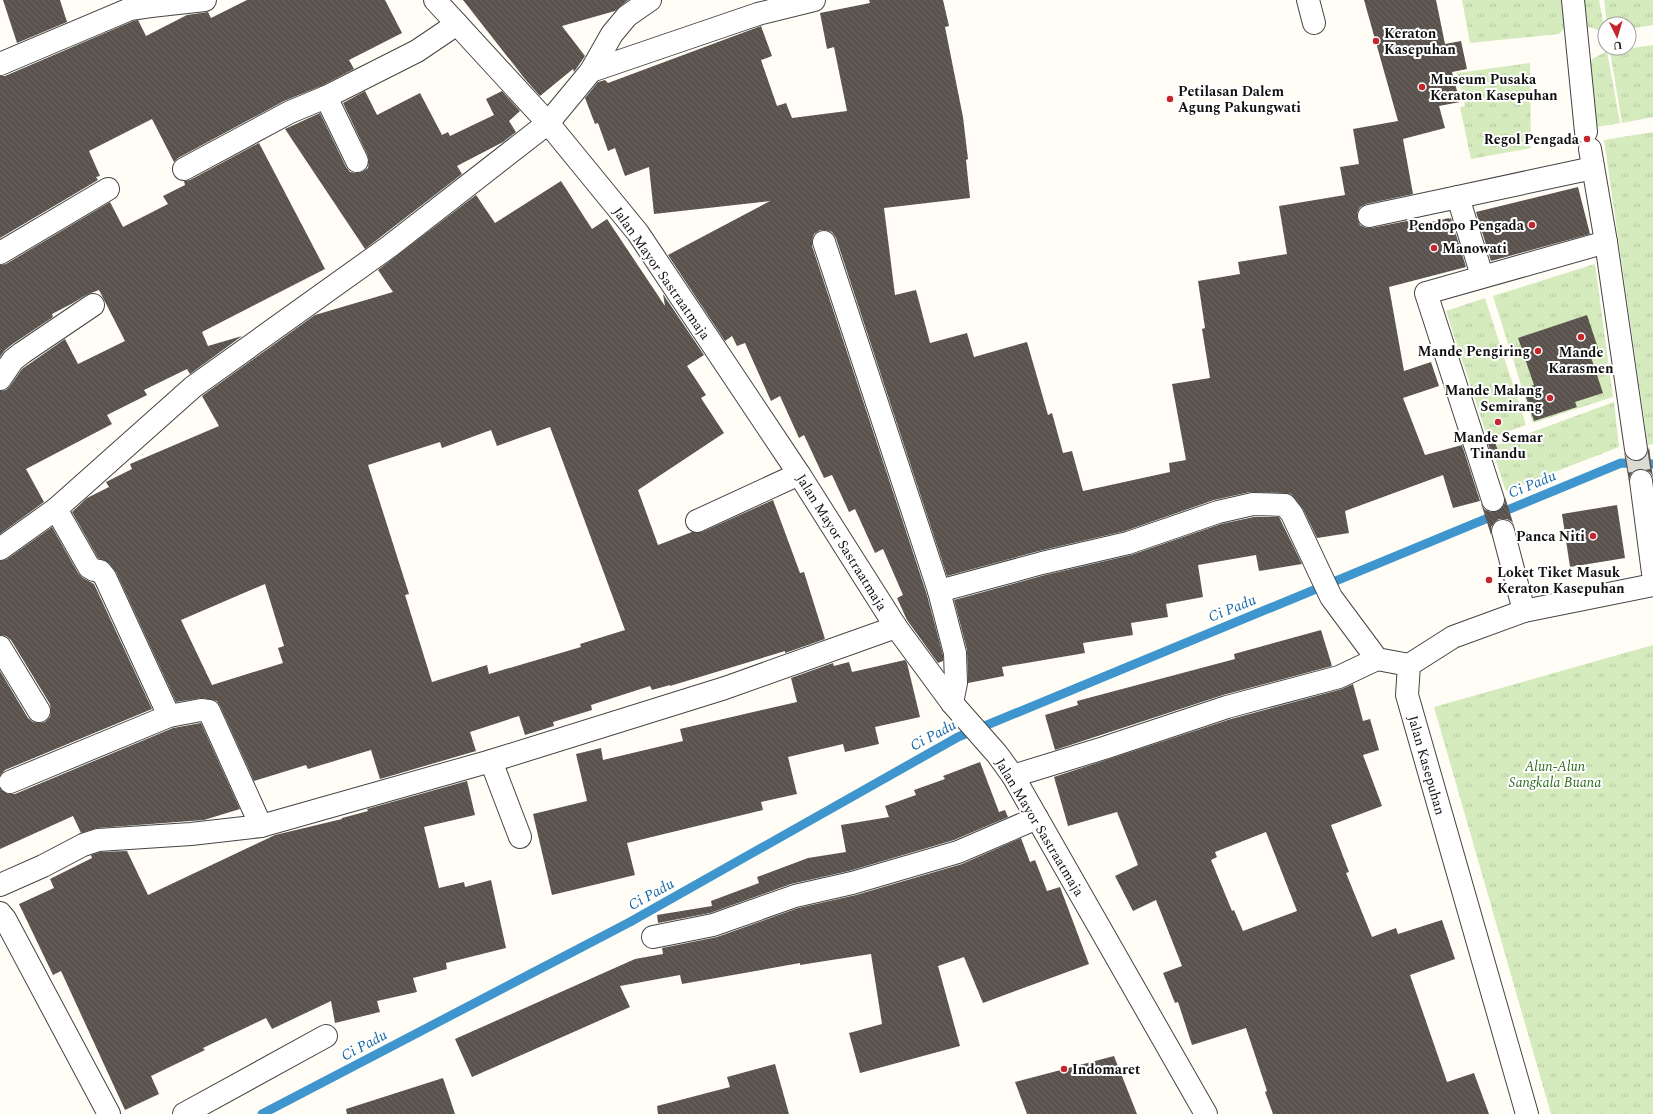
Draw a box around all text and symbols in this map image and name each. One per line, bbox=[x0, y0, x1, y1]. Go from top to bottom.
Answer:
north arrow bbox=[1597, 16, 1637, 56]
place label: Keraton Kasepuhan bbox=[1384, 23, 1456, 60]
marker: Keraton Kasepuhan bbox=[1371, 36, 1381, 46]
text: U bbox=[1612, 37, 1623, 54]
place label: Museum Pusaka Keraton Kasepuhan bbox=[1430, 69, 1558, 106]
place label: Petilasan Dalem Agung Pakungwati bbox=[1178, 81, 1301, 118]
marker: Museum Pusaka Keraton Kasepuhan bbox=[1417, 82, 1427, 92]
marker: Petilasan Dalem Agung Pakungwati bbox=[1165, 94, 1175, 104]
place label: Regol Pengada bbox=[1484, 129, 1580, 150]
marker: Regol Pengada bbox=[1582, 134, 1592, 144]
street label: Jalan Mayor Sastraatmaja bbox=[608, 203, 716, 344]
place label: Pendopo Pengada bbox=[1409, 215, 1525, 236]
marker: Pendopo Pengada bbox=[1527, 220, 1537, 230]
place label: Manowati bbox=[1442, 238, 1507, 259]
marker: Manowati bbox=[1429, 243, 1439, 253]
marker: Mande Karasmen bbox=[1576, 332, 1586, 342]
place label: Mande Pengiring bbox=[1418, 341, 1530, 362]
place label: Mande Karasmen bbox=[1548, 342, 1614, 379]
marker: Mande Pengiring bbox=[1533, 346, 1543, 356]
place label: Mande Malang Semirang bbox=[1445, 380, 1542, 417]
marker: Mande Malang Semirang bbox=[1545, 393, 1555, 403]
marker: Mande Semar Tinandu bbox=[1493, 417, 1503, 427]
place label: Mande Semar Tinandu bbox=[1453, 427, 1543, 464]
water label: Ci Padu bbox=[1505, 464, 1560, 504]
street label: Jalan Mayor Sastraatmaja bbox=[791, 470, 892, 615]
place label: Panca Niti bbox=[1516, 526, 1585, 547]
marker: Panca Niti bbox=[1588, 531, 1598, 541]
place label: Loket Tiket Masuk Keraton Kasepuhan bbox=[1497, 562, 1625, 599]
marker: Loket Tiket Masuk Keraton Kasepuhan bbox=[1484, 575, 1494, 585]
water label: Ci Padu bbox=[1205, 588, 1260, 628]
street label: Jalan Kasepuhan bbox=[1402, 713, 1451, 817]
water label: Ci Padu bbox=[906, 714, 961, 757]
street label: Jalan Mayor Sastraatmaja bbox=[990, 754, 1089, 901]
park label: Alun-Alun Sangkala Buana bbox=[1509, 756, 1601, 793]
water label: Ci Padu bbox=[624, 872, 679, 917]
water label: Ci Padu bbox=[337, 1024, 392, 1067]
place label: Indomaret bbox=[1072, 1059, 1141, 1080]
marker: Indomaret bbox=[1059, 1064, 1069, 1074]

